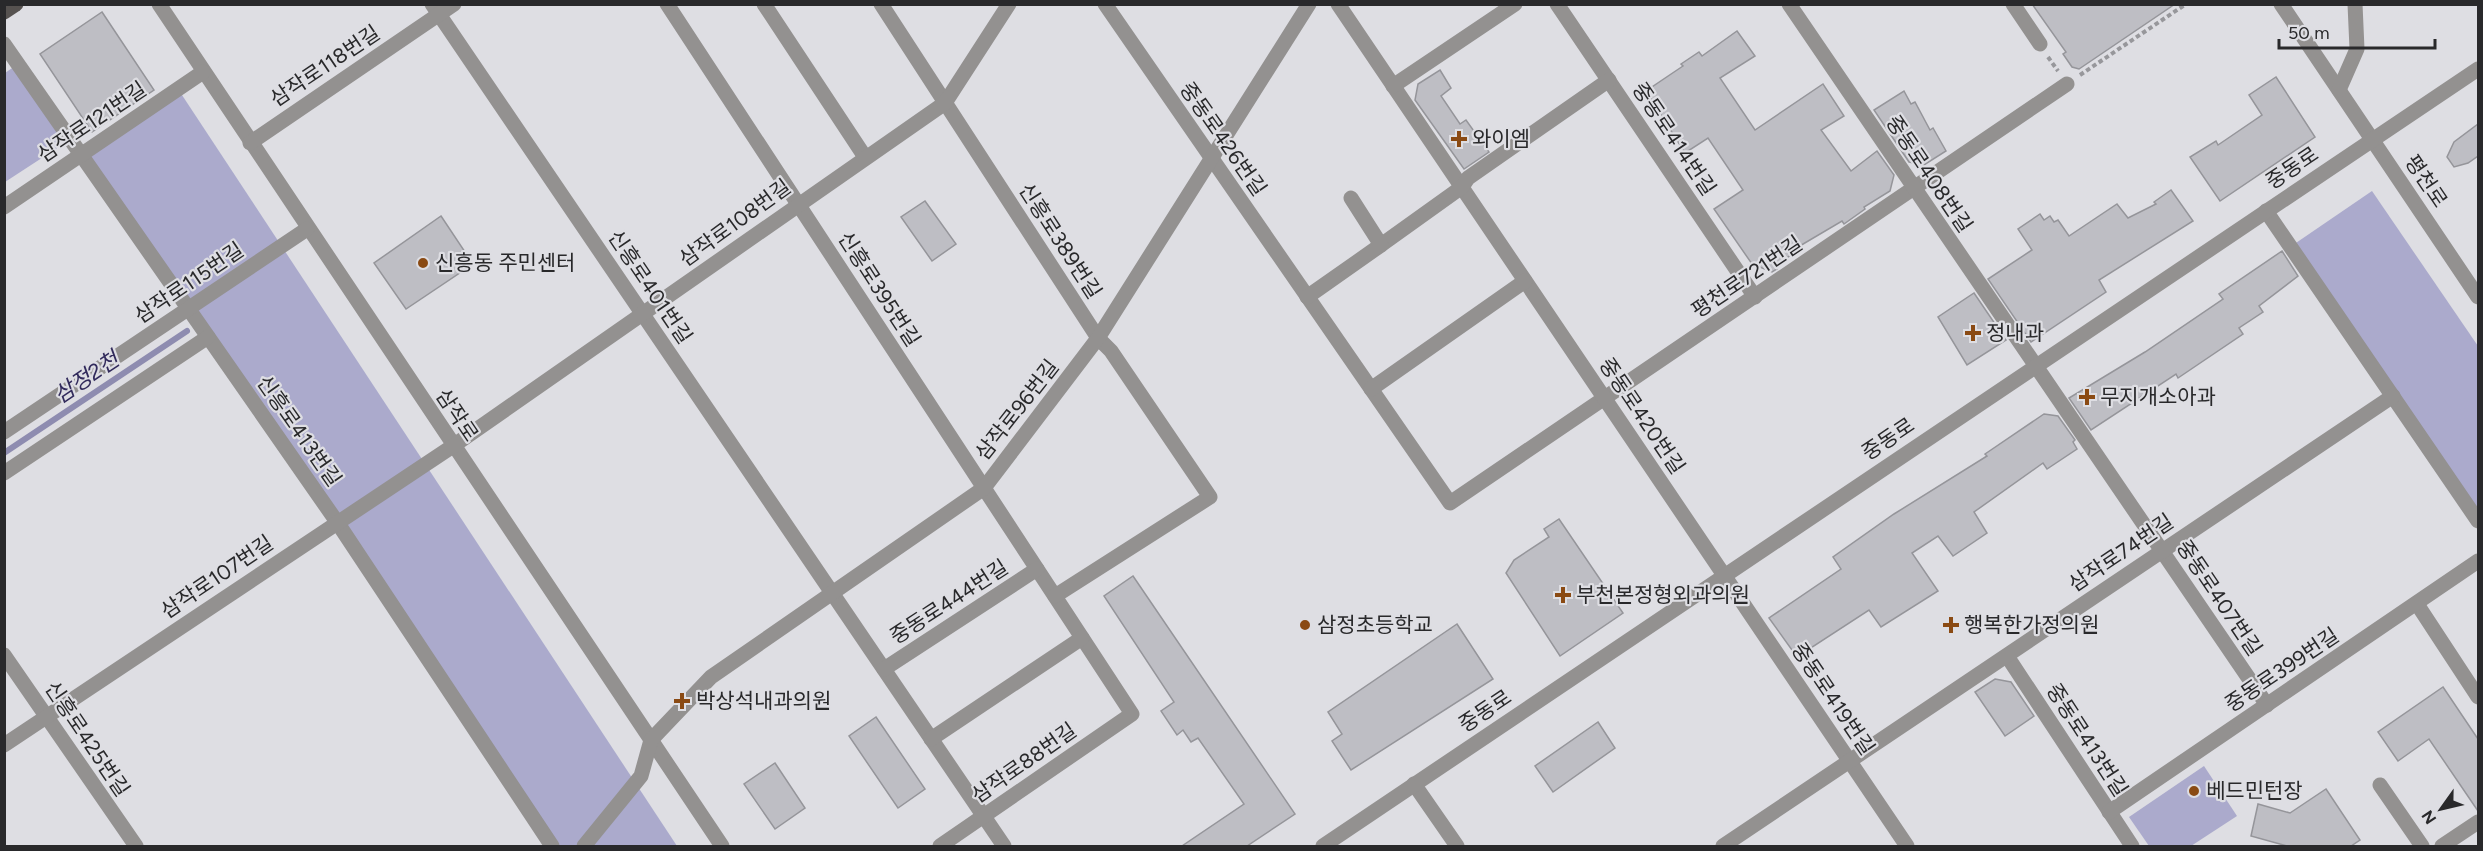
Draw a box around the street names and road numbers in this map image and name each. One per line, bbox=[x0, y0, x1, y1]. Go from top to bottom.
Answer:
street label: 삼작로118번길 bbox=[265, 20, 384, 111]
street label: 삼작로121번길 bbox=[33, 76, 151, 167]
street label: 중동로426번길 bbox=[1175, 77, 1272, 200]
street label: 중동로414번길 bbox=[1627, 77, 1722, 200]
street label: 중동로408번길 bbox=[1881, 110, 1978, 237]
street label: 중동로 bbox=[2261, 141, 2323, 194]
street label: 평천로 bbox=[2400, 150, 2453, 212]
street label: 삼작로108번길 bbox=[674, 174, 795, 271]
street label: 신흥로389번길 bbox=[1014, 178, 1107, 303]
street label: 신흥로401번길 bbox=[603, 225, 698, 348]
street label: 신흥로395번길 bbox=[833, 227, 926, 351]
street label: 평천로721번길 bbox=[1687, 230, 1807, 323]
street label: 삼작로115번길 bbox=[129, 237, 248, 328]
street label: 중동로420번길 bbox=[1594, 353, 1690, 479]
street label: 삼작로96번길 bbox=[970, 355, 1064, 465]
street label: 신흥로413번길 bbox=[252, 370, 347, 491]
street label: 삼작로 bbox=[431, 384, 484, 446]
street label: 중동로 bbox=[1857, 412, 1919, 465]
street label: 삼작로74번길 bbox=[2064, 508, 2178, 597]
street label: 삼작로107번길 bbox=[156, 530, 278, 623]
street label: 중동로407번길 bbox=[2171, 535, 2267, 660]
street label: 중동로444번길 bbox=[885, 554, 1012, 649]
street label: 중동로399번길 bbox=[2220, 622, 2343, 717]
street label: 중동로419번길 bbox=[1787, 638, 1880, 760]
street label: 신흥로425번길 bbox=[40, 676, 135, 801]
street label: 중동로413번길 bbox=[2042, 679, 2133, 801]
street label: 중동로 bbox=[1454, 684, 1516, 737]
street label: 삼작로88번길 bbox=[966, 717, 1081, 808]

